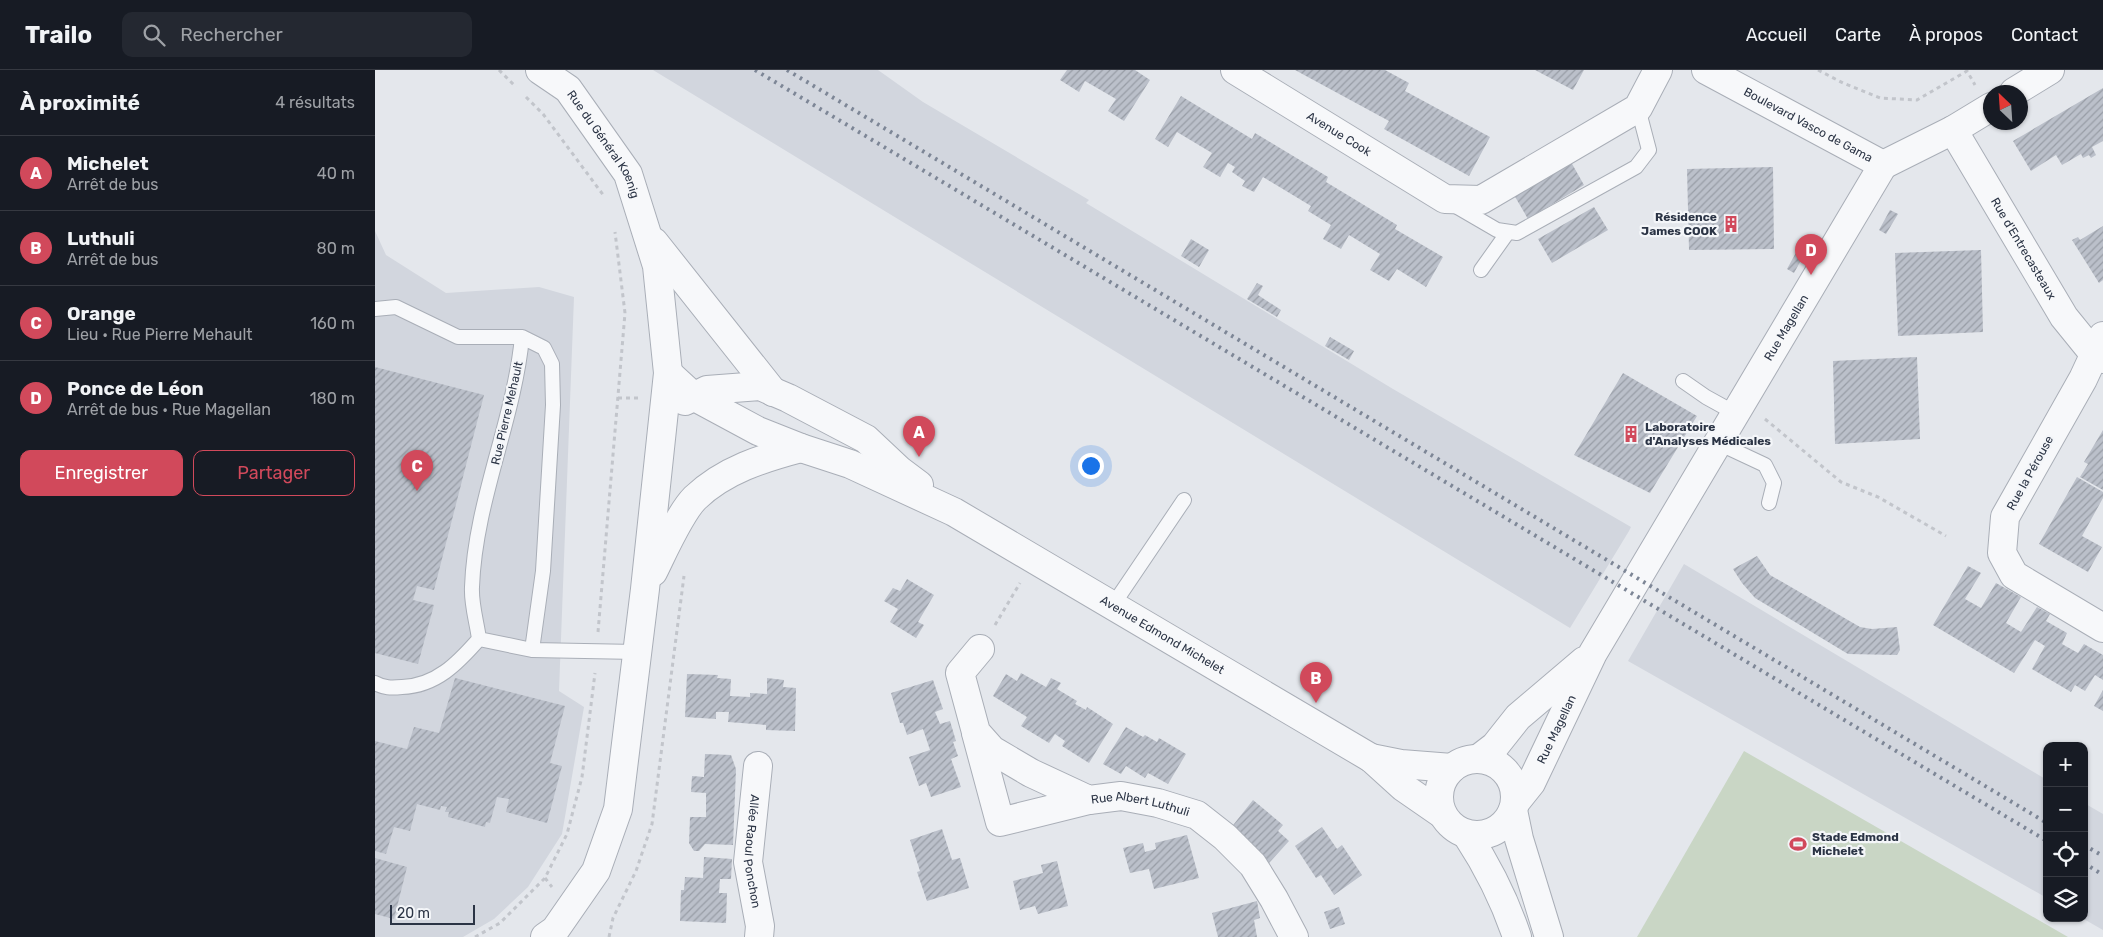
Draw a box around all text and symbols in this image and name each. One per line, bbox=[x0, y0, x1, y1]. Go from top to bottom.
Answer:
search box bbox=[122, 12, 472, 57]
text: Trailo bbox=[25, 21, 92, 49]
icon: search bbox=[140, 21, 168, 49]
text: Rechercher bbox=[180, 23, 283, 46]
text: Accueil bbox=[1746, 24, 1807, 46]
text: Carte bbox=[1835, 24, 1881, 46]
text: À propos bbox=[1909, 24, 1983, 46]
text: Contact bbox=[2011, 24, 2078, 46]
street label: Boulevard Vasco de Gama bbox=[1741, 85, 1875, 165]
north arrow bbox=[1983, 85, 2028, 130]
street label: Rue du Général Koenig bbox=[564, 88, 642, 200]
text: À proximité bbox=[20, 90, 140, 115]
text: 4 résultats bbox=[275, 93, 355, 112]
street label: Avenue Cook bbox=[1304, 109, 1374, 159]
text: Michelet bbox=[67, 152, 149, 175]
text: A bbox=[30, 164, 42, 183]
text: 40 m bbox=[317, 164, 355, 183]
text: Arrêt de bus bbox=[67, 175, 159, 194]
street label: Rue d'Entrecasteaux bbox=[1988, 195, 2059, 303]
place label: Résidence James COOK bbox=[1641, 210, 1717, 238]
building icon: Résidence James COOK bbox=[1721, 214, 1741, 234]
text: Luthuli bbox=[67, 227, 135, 250]
pin: D bbox=[1795, 234, 1827, 275]
text: B bbox=[30, 239, 42, 258]
text: 80 m bbox=[317, 239, 355, 258]
text: Arrêt de bus bbox=[67, 250, 159, 269]
street label: Rue Magellan bbox=[1761, 292, 1811, 363]
text: Orange bbox=[67, 302, 136, 325]
text: C bbox=[30, 314, 42, 333]
text: 160 m bbox=[310, 314, 355, 333]
text: Lieu · Rue Pierre Mehault bbox=[67, 325, 253, 344]
street label: Rue Pierre Mehault bbox=[488, 360, 526, 466]
text: Ponce de Léon bbox=[67, 377, 204, 400]
text: D bbox=[30, 389, 42, 408]
text: 180 m bbox=[310, 389, 355, 408]
text: Arrêt de bus · Rue Magellan bbox=[67, 400, 271, 419]
pin: A bbox=[903, 416, 935, 457]
place label: Laboratoire d'Analyses Médicales bbox=[1645, 420, 1771, 448]
building icon: Laboratoire d'Analyses Médicales bbox=[1621, 424, 1641, 444]
street label: Rue la Pérouse bbox=[2004, 433, 2056, 513]
button: Enregistrer bbox=[20, 450, 183, 496]
button: Partager bbox=[193, 450, 355, 496]
pin: C bbox=[401, 450, 433, 491]
your location bbox=[1078, 453, 1104, 479]
street label: Avenue Edmond Michelet bbox=[1098, 593, 1227, 677]
pin: B bbox=[1300, 662, 1332, 703]
street label: Rue Magellan bbox=[1534, 693, 1579, 766]
map controls bbox=[2043, 742, 2088, 922]
button: + bbox=[2043, 742, 2088, 787]
button: − bbox=[2043, 787, 2088, 832]
street label: Rue Albert Luthuli bbox=[1090, 789, 1191, 819]
street label: Allée Raoul Ponchon bbox=[741, 794, 764, 909]
place label: Stade Edmond Michelet bbox=[1812, 830, 1899, 858]
button: locate bbox=[2043, 832, 2088, 877]
sports icon: Stade Edmond Michelet bbox=[1788, 834, 1808, 854]
button: layers bbox=[2043, 877, 2088, 922]
scale bar bbox=[390, 902, 475, 925]
text: 20 m bbox=[397, 905, 430, 922]

